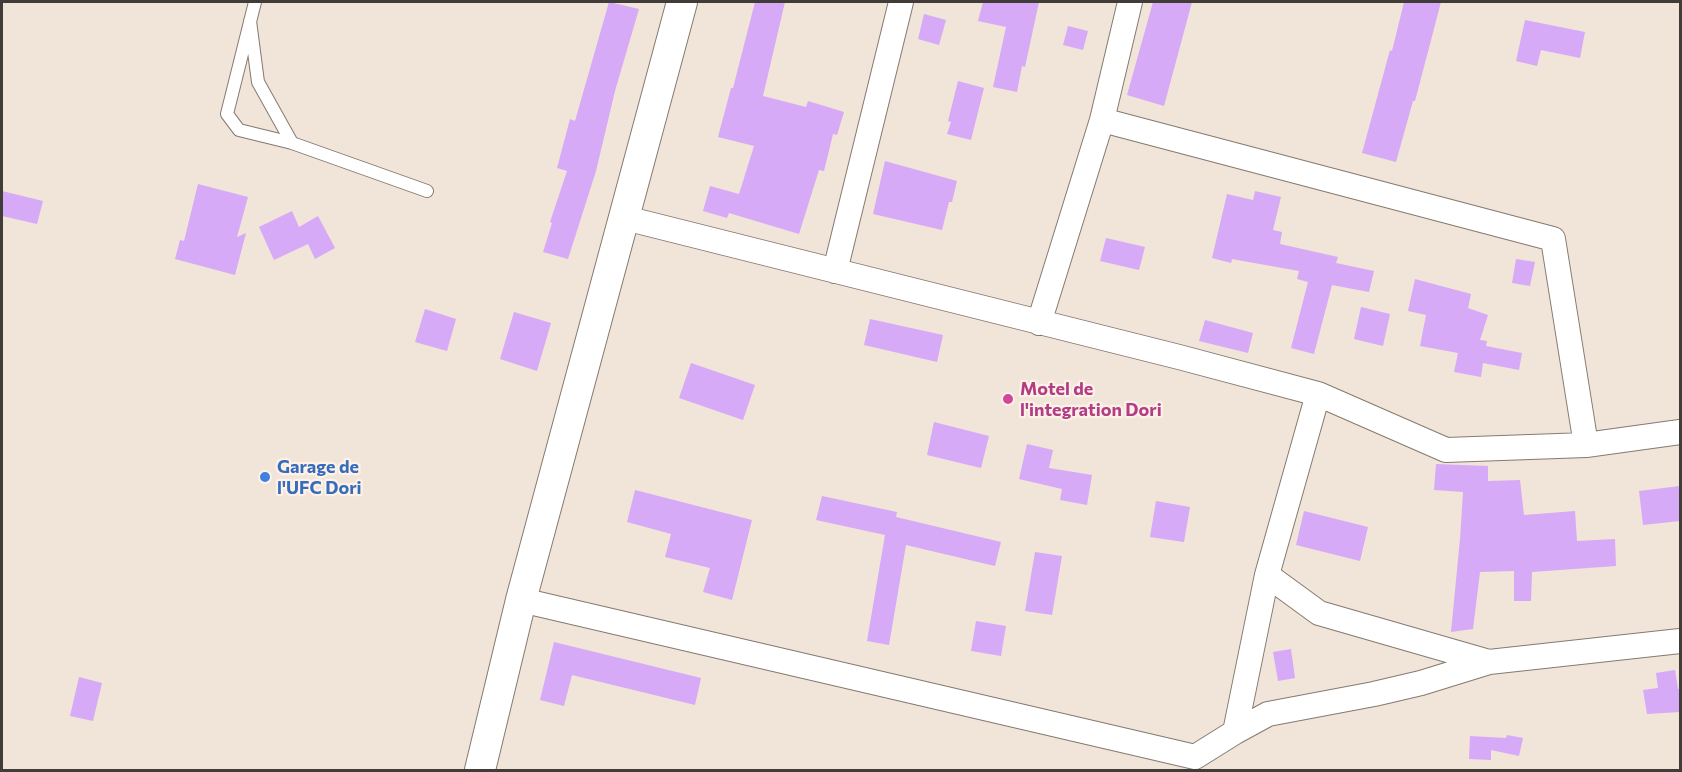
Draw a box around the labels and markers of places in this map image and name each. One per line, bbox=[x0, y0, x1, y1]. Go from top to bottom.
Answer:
place label: Motel de l'integration Dori bbox=[1020, 378, 1162, 420]
marker: Motel de l'integration Dori bbox=[1001, 392, 1015, 406]
place label: Garage de l'UFC Dori bbox=[277, 456, 362, 498]
marker: Garage de l'UFC Dori bbox=[258, 470, 272, 484]

